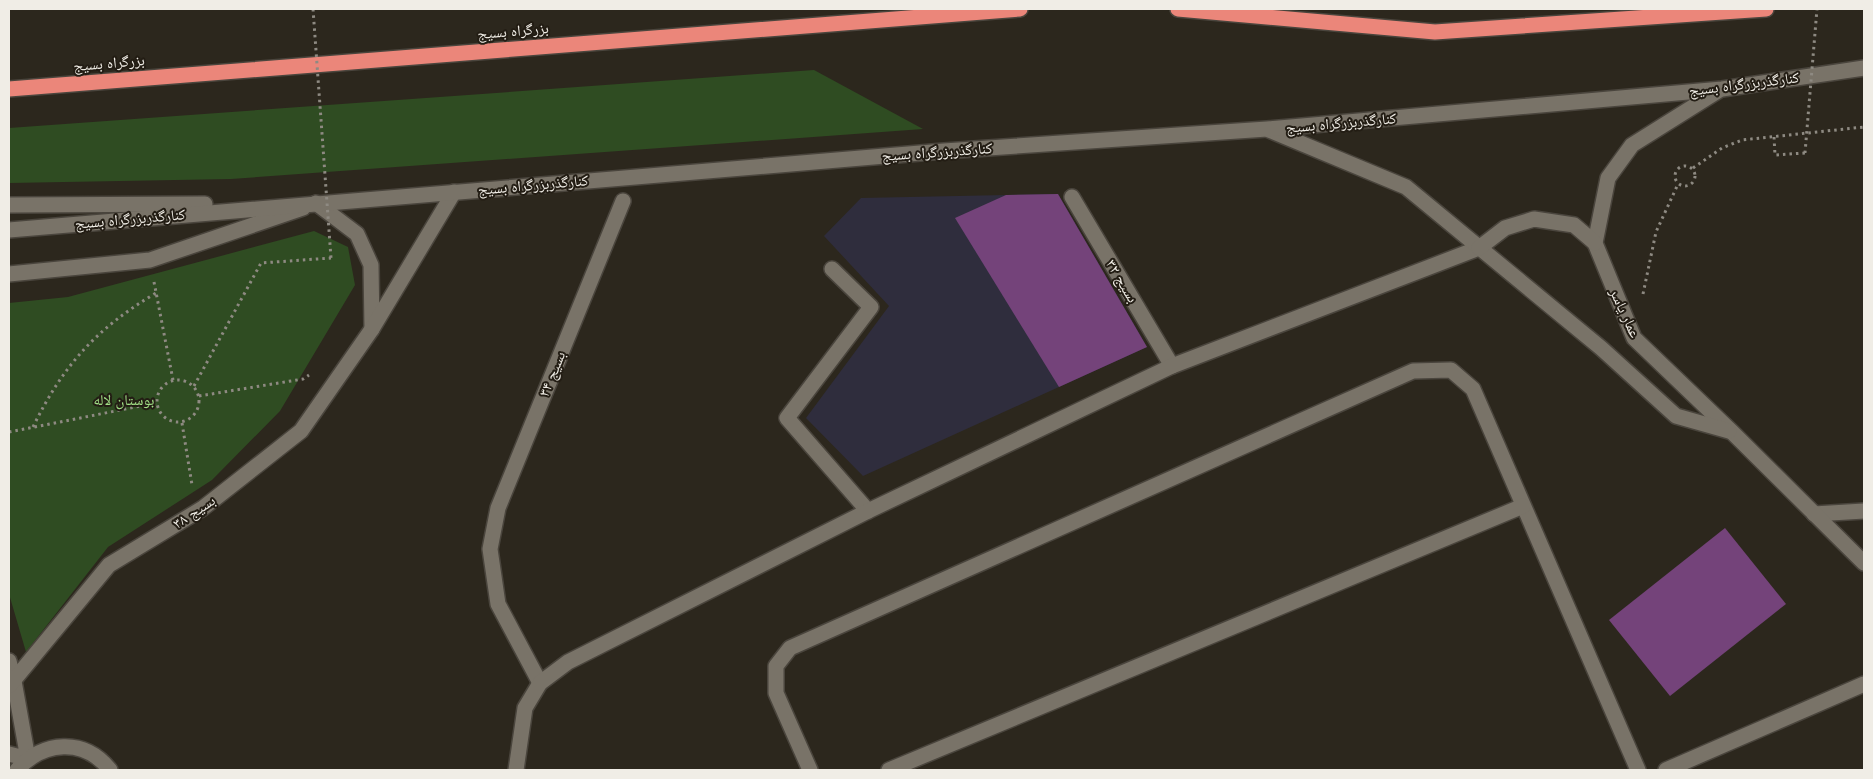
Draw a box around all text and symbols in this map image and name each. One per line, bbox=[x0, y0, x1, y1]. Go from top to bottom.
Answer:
street label: بزرگراه بسیج bbox=[476, 18, 550, 44]
street label: بزرگراه بسیج bbox=[72, 50, 146, 76]
street label: کنارگذربزرگراه بسیج bbox=[1688, 67, 1800, 101]
street label: کنارگذربزرگراه بسیج bbox=[1285, 108, 1397, 138]
street label: کنارگذربزرگراه بسیج bbox=[881, 138, 993, 166]
street label: کنارگذربزرگراه بسیج bbox=[477, 170, 589, 200]
street label: کنارگذربزرگراه بسیج bbox=[74, 204, 186, 234]
street label: بسیج ۳۲ bbox=[1101, 256, 1143, 306]
street label: عمار یاسر bbox=[1605, 284, 1645, 341]
street label: بسیج ۳۴ bbox=[534, 348, 570, 400]
park label: بوستان لاله bbox=[94, 390, 154, 410]
street label: بسیج ۳۸ bbox=[169, 491, 219, 533]

